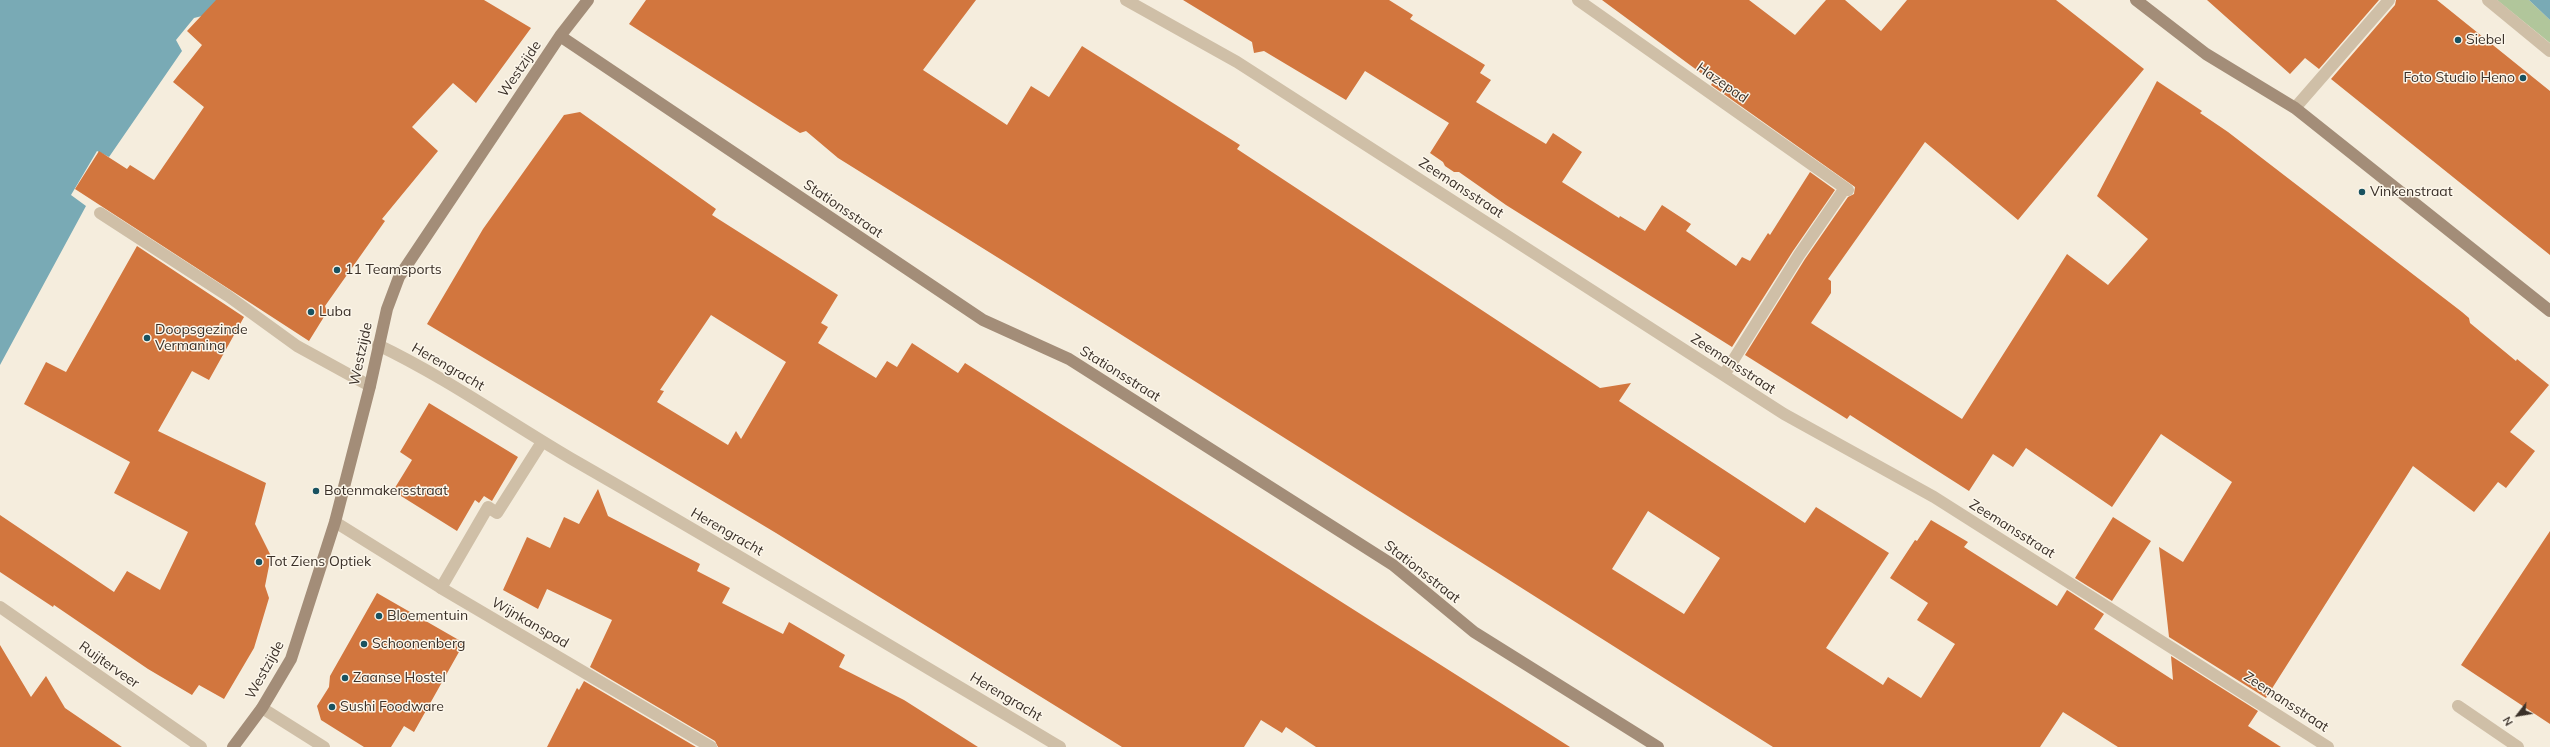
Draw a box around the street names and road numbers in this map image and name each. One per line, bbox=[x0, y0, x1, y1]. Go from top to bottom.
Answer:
street label: Westzijde bbox=[495, 38, 545, 100]
street label: Hazepad bbox=[1693, 59, 1751, 107]
street label: Zeemansstraat bbox=[1415, 154, 1507, 222]
street label: Stationsstraat bbox=[800, 176, 886, 242]
street label: Westzijde bbox=[346, 321, 376, 387]
street label: Zeemansstraat bbox=[1687, 330, 1779, 398]
street label: Herengracht bbox=[409, 339, 487, 395]
street label: Stationsstraat bbox=[1077, 343, 1163, 405]
street label: Zeemansstraat bbox=[1966, 496, 2058, 562]
street label: Herengracht bbox=[688, 504, 766, 560]
street label: Stationsstraat bbox=[1381, 537, 1463, 607]
street label: Wijnkanspad bbox=[488, 594, 572, 652]
street label: Ruijterveer bbox=[76, 638, 142, 692]
street label: Westzijde bbox=[242, 638, 288, 702]
street label: Zeemansstraat bbox=[2240, 668, 2332, 736]
street label: Herengracht bbox=[967, 669, 1045, 725]

